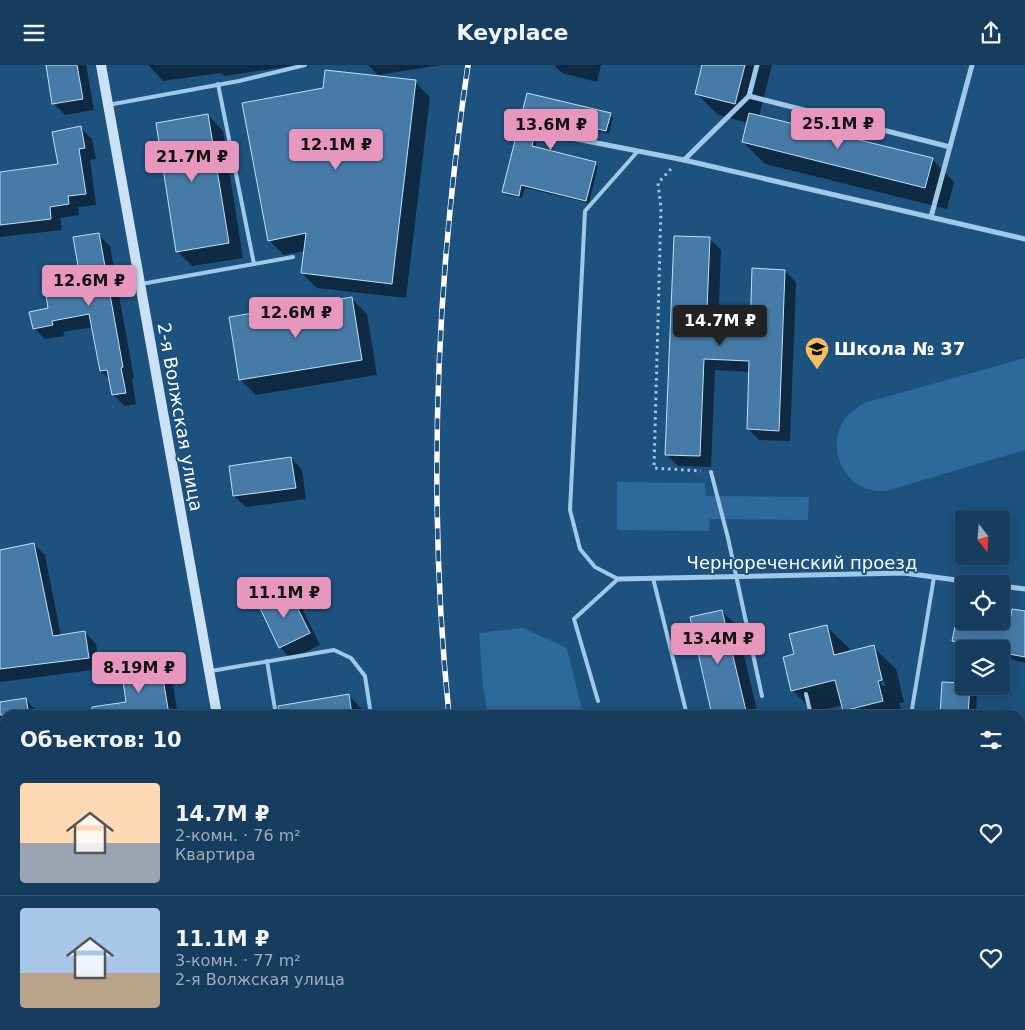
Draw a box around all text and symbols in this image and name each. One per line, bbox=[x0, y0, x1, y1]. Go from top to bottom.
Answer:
icon: menu bbox=[20, 19, 48, 47]
icon: share bbox=[977, 19, 1005, 47]
text: Keyplace bbox=[456, 20, 569, 45]
pin: 25.1M ₽ bbox=[792, 107, 884, 150]
pin: 13.6M ₽ bbox=[505, 109, 597, 151]
text: 25.1M ₽ bbox=[802, 114, 874, 133]
text: 13.6M ₽ bbox=[515, 115, 587, 134]
pin: 12.1M ₽ bbox=[290, 129, 382, 171]
text: 12.1M ₽ bbox=[300, 135, 372, 154]
pin: 21.7M ₽ bbox=[146, 141, 238, 183]
text: 21.7M ₽ bbox=[156, 147, 228, 166]
pin: 12.6M ₽ bbox=[43, 265, 135, 307]
text: 12.6M ₽ bbox=[53, 271, 125, 290]
pin: 12.6M ₽ bbox=[250, 297, 342, 339]
text: 12.6M ₽ bbox=[260, 303, 332, 322]
pin: 14.7M ₽ bbox=[674, 305, 766, 347]
text: 14.7M ₽ bbox=[684, 311, 756, 330]
street label: 2-я Волжская улица bbox=[154, 321, 207, 513]
school or university icon: Школа № 37 bbox=[804, 336, 830, 370]
place label: Школа № 37 bbox=[834, 338, 965, 359]
north arrow bbox=[955, 510, 1010, 565]
map controls bbox=[955, 510, 1010, 695]
street label: Чернореченский проезд bbox=[687, 552, 917, 573]
button: locate bbox=[955, 575, 1010, 630]
pin: 11.1M ₽ bbox=[238, 577, 330, 619]
text: 11.1M ₽ bbox=[248, 583, 320, 602]
pin: 13.4M ₽ bbox=[672, 623, 764, 665]
text: 13.4M ₽ bbox=[682, 629, 754, 648]
button: layers bbox=[955, 640, 1010, 695]
pin: 8.19M ₽ bbox=[93, 651, 185, 694]
text: 8.19M ₽ bbox=[103, 658, 175, 677]
icon: filters bbox=[977, 726, 1005, 754]
text: Объектов: 10 bbox=[20, 728, 182, 752]
text: 14.7M ₽ bbox=[175, 802, 270, 826]
icon: home bbox=[60, 803, 120, 863]
icon: heart bbox=[977, 819, 1005, 847]
text: 2-комн. · 76 m² bbox=[175, 826, 301, 845]
text: Квартира bbox=[175, 845, 255, 864]
text: 11.1M ₽ bbox=[175, 927, 270, 951]
icon: home bbox=[60, 928, 120, 988]
icon: heart bbox=[977, 944, 1005, 972]
text: 3-комн. · 77 m² bbox=[175, 951, 301, 970]
text: 2-я Волжская улица bbox=[175, 970, 345, 989]

